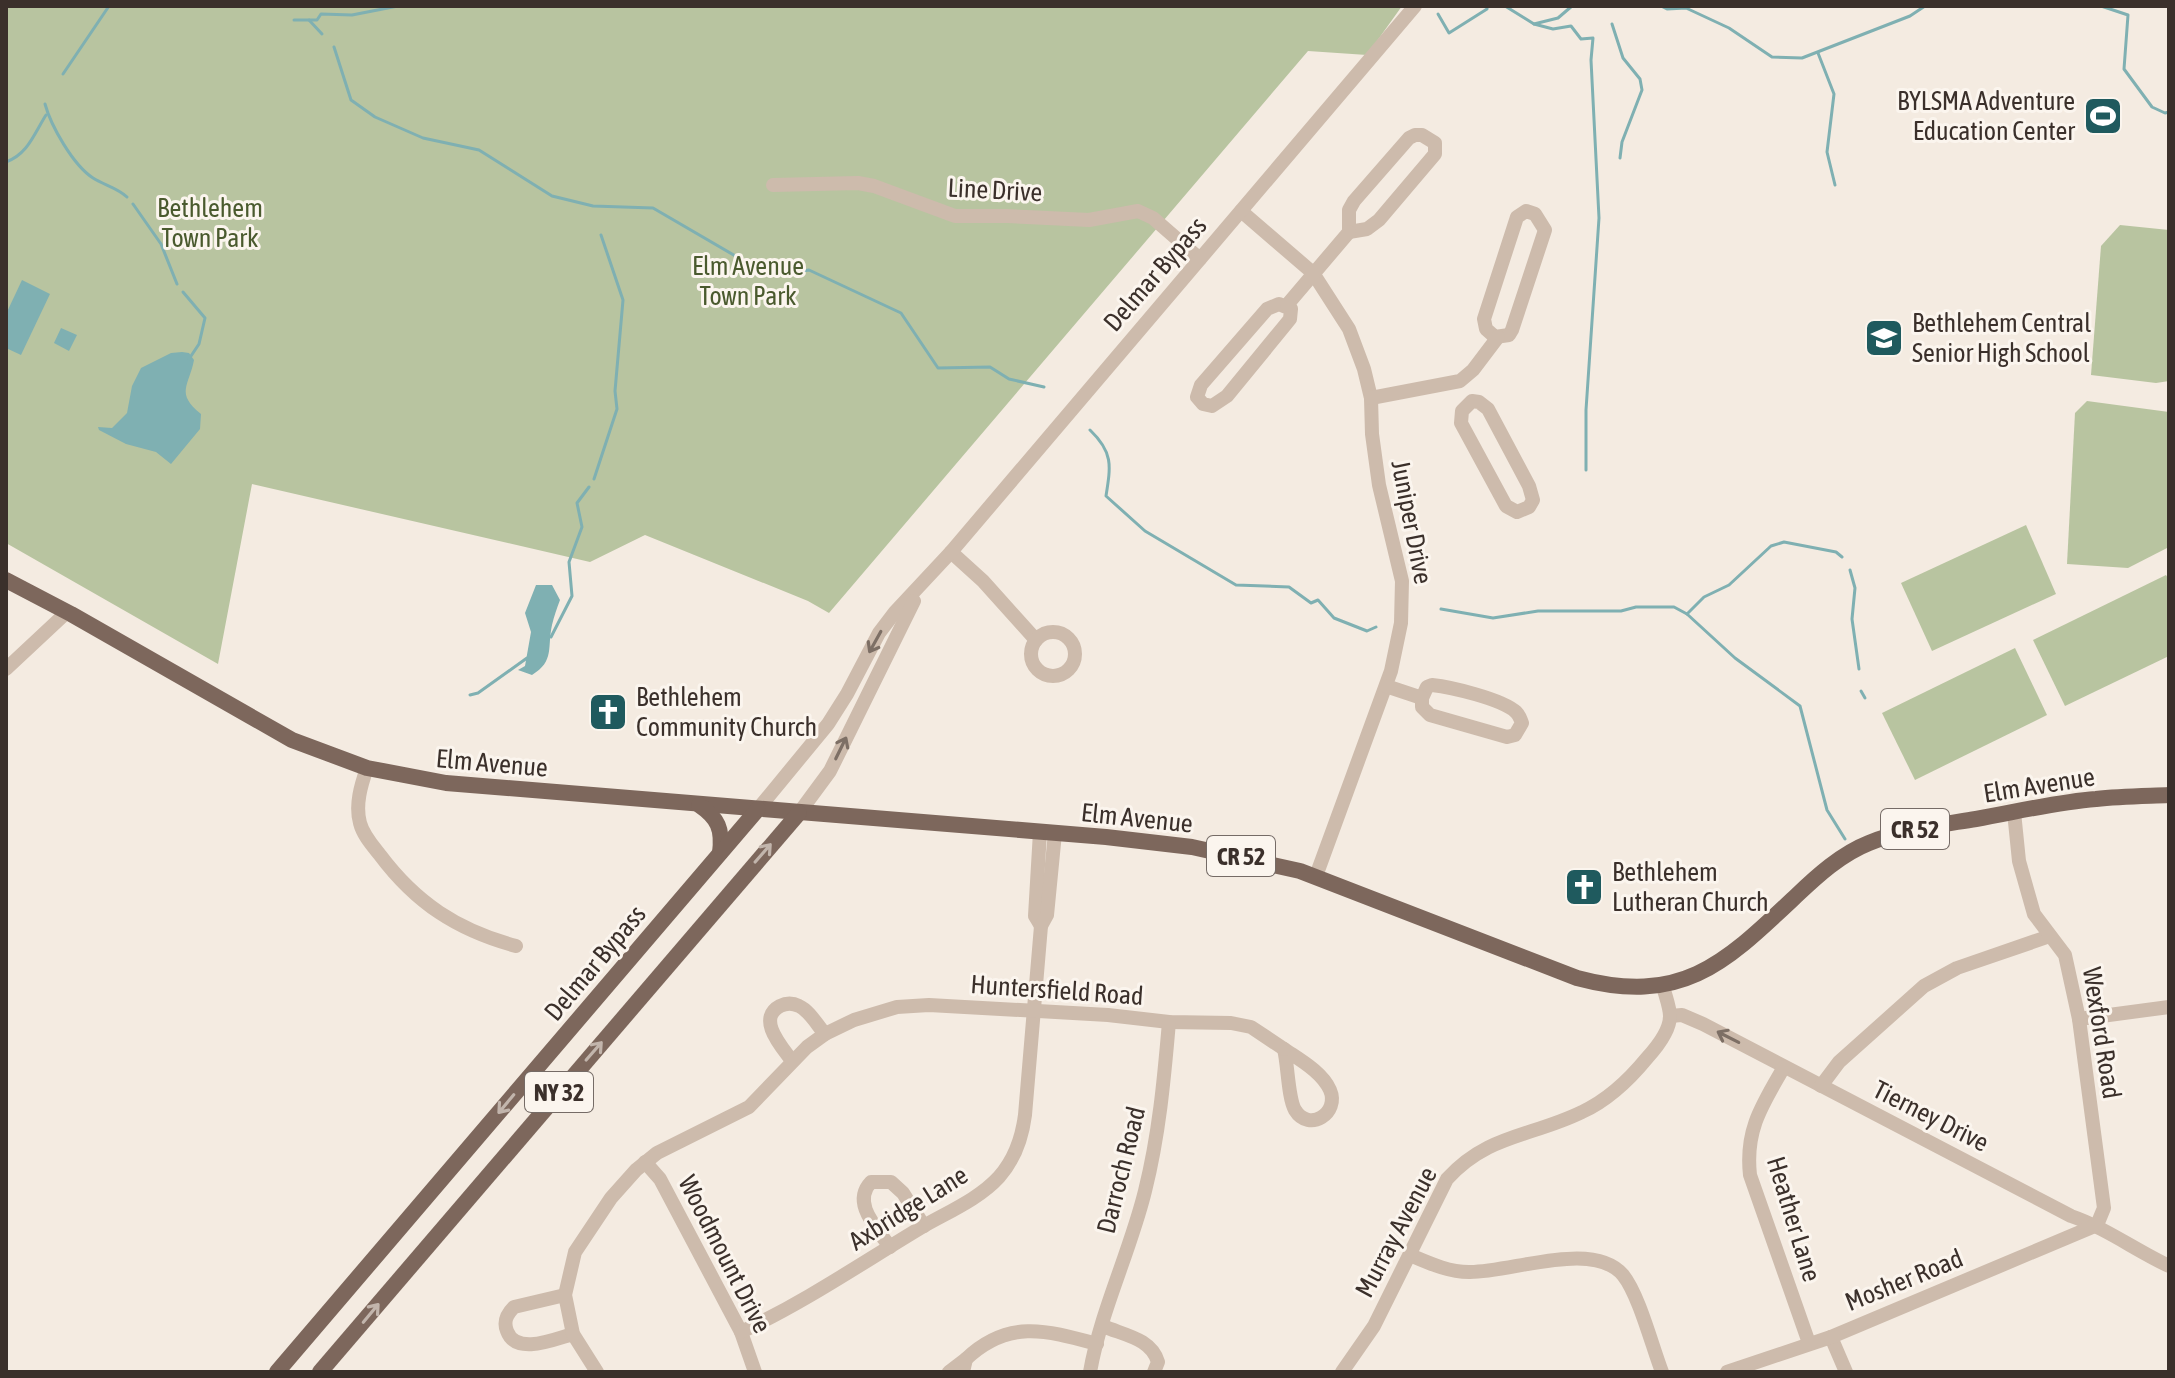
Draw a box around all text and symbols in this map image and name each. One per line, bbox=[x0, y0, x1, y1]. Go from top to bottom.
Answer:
place label: BYLSMA Adventure Education Center bbox=[1897, 86, 2075, 146]
sports icon: BYLSMA Adventure Education Center bbox=[2082, 95, 2124, 137]
street label: Line Drive bbox=[947, 173, 1043, 207]
park label: Bethlehem Town Park bbox=[157, 193, 263, 253]
street label: Delmar Bypass bbox=[1097, 211, 1213, 337]
park label: Elm Avenue Town Park bbox=[692, 251, 804, 311]
place label: Bethlehem Central Senior High School bbox=[1912, 308, 2091, 368]
school or university icon: Bethlehem Central Senior High School bbox=[1863, 317, 1905, 359]
street label: Juniper Drive bbox=[1385, 458, 1439, 586]
one-way arrow bbox=[867, 629, 882, 653]
place label: Bethlehem Community Church bbox=[636, 682, 817, 742]
church icon: Bethlehem Community Church bbox=[587, 691, 629, 733]
one-way arrow bbox=[834, 737, 849, 761]
street label: Elm Avenue bbox=[435, 743, 549, 783]
street label: Elm Avenue bbox=[1981, 761, 2097, 809]
street label: Elm Avenue bbox=[1080, 797, 1194, 839]
road number: CR 52 bbox=[1881, 809, 1949, 849]
road number: CR 52 bbox=[1207, 836, 1275, 876]
one-way arrow bbox=[754, 844, 772, 864]
place label: Bethlehem Lutheran Church bbox=[1612, 857, 1769, 917]
church icon: Bethlehem Lutheran Church bbox=[1563, 866, 1605, 908]
street label: Delmar Bypass bbox=[538, 899, 652, 1027]
street label: Wexford Road bbox=[2077, 965, 2127, 1101]
street label: Huntersfield Road bbox=[970, 969, 1144, 1011]
one-way arrow bbox=[1717, 1029, 1741, 1044]
one-way arrow bbox=[585, 1041, 603, 1062]
road number: NY 32 bbox=[525, 1072, 593, 1112]
street label: Tierney Drive bbox=[1868, 1074, 1994, 1158]
one-way arrow bbox=[497, 1093, 515, 1114]
street label: Darroch Road bbox=[1091, 1103, 1151, 1237]
street label: Heather Lane bbox=[1761, 1153, 1827, 1285]
street label: Axbridge Lane bbox=[843, 1160, 973, 1256]
street label: Murray Avenue bbox=[1349, 1162, 1443, 1302]
street label: Woodmount Drive bbox=[672, 1170, 778, 1338]
street label: Mosher Road bbox=[1841, 1243, 1967, 1317]
one-way arrow bbox=[362, 1303, 380, 1323]

